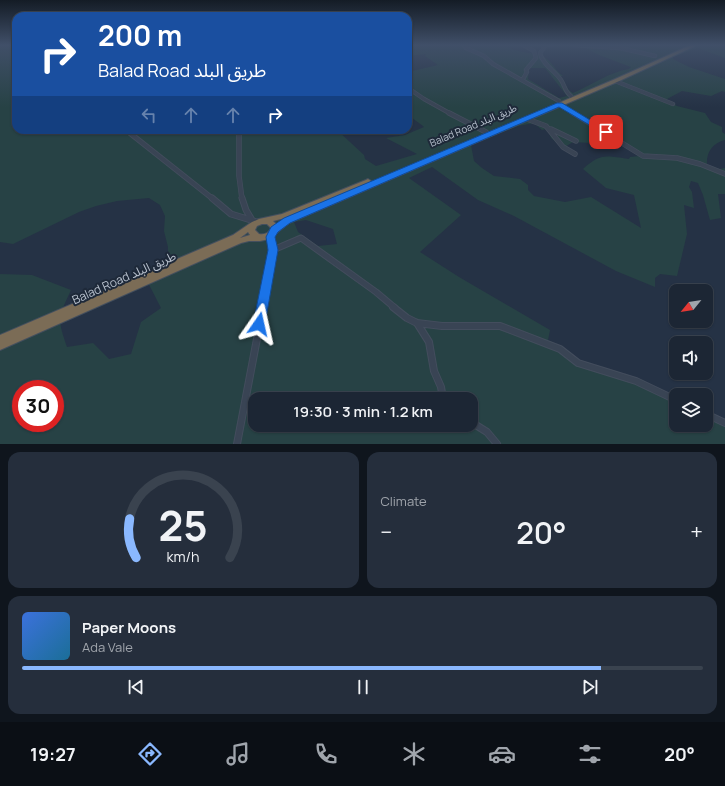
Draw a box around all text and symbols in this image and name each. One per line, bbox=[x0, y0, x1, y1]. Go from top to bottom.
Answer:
text: 200 m bbox=[98, 16, 182, 54]
icon: right bbox=[32, 28, 84, 80]
text: Balad Road طريق البلد bbox=[98, 58, 266, 82]
street label: Balad Road طريق البلد bbox=[427, 100, 519, 150]
icon: left bbox=[138, 104, 160, 126]
icon: ahead bbox=[180, 104, 202, 126]
icon: ahead bbox=[222, 104, 244, 126]
icon: right bbox=[264, 104, 286, 126]
pin bbox=[589, 115, 623, 149]
icon: arrive bbox=[595, 121, 617, 143]
street label: Balad Road طريق البلد bbox=[69, 247, 178, 308]
north arrow bbox=[669, 284, 713, 328]
map controls bbox=[669, 284, 713, 432]
position arrow bbox=[238, 303, 280, 345]
button: sound bbox=[669, 336, 713, 380]
speed limit sign: 30 bbox=[12, 380, 64, 432]
button: layers bbox=[669, 388, 713, 432]
text: 19:30 · 3 min · 1.2 km bbox=[293, 401, 433, 422]
text: Climate bbox=[381, 492, 427, 510]
text: 25 bbox=[159, 497, 208, 553]
text: 20° bbox=[516, 512, 567, 553]
text: − bbox=[381, 517, 392, 547]
text: + bbox=[690, 517, 703, 547]
text: km/h bbox=[167, 547, 200, 566]
text: Paper Moons bbox=[82, 617, 176, 638]
text: Ada Vale bbox=[82, 638, 133, 656]
icon: previous bbox=[125, 676, 147, 698]
icon: pause bbox=[352, 676, 374, 698]
icon: next bbox=[579, 676, 601, 698]
icon: directions bbox=[136, 740, 164, 768]
icon: music bbox=[224, 740, 252, 768]
icon: phone bbox=[312, 740, 340, 768]
icon: climate bbox=[400, 740, 428, 768]
icon: car bbox=[488, 740, 516, 768]
icon: filters bbox=[576, 740, 604, 768]
text: 19:27 bbox=[30, 742, 76, 766]
text: 20° bbox=[664, 742, 695, 766]

